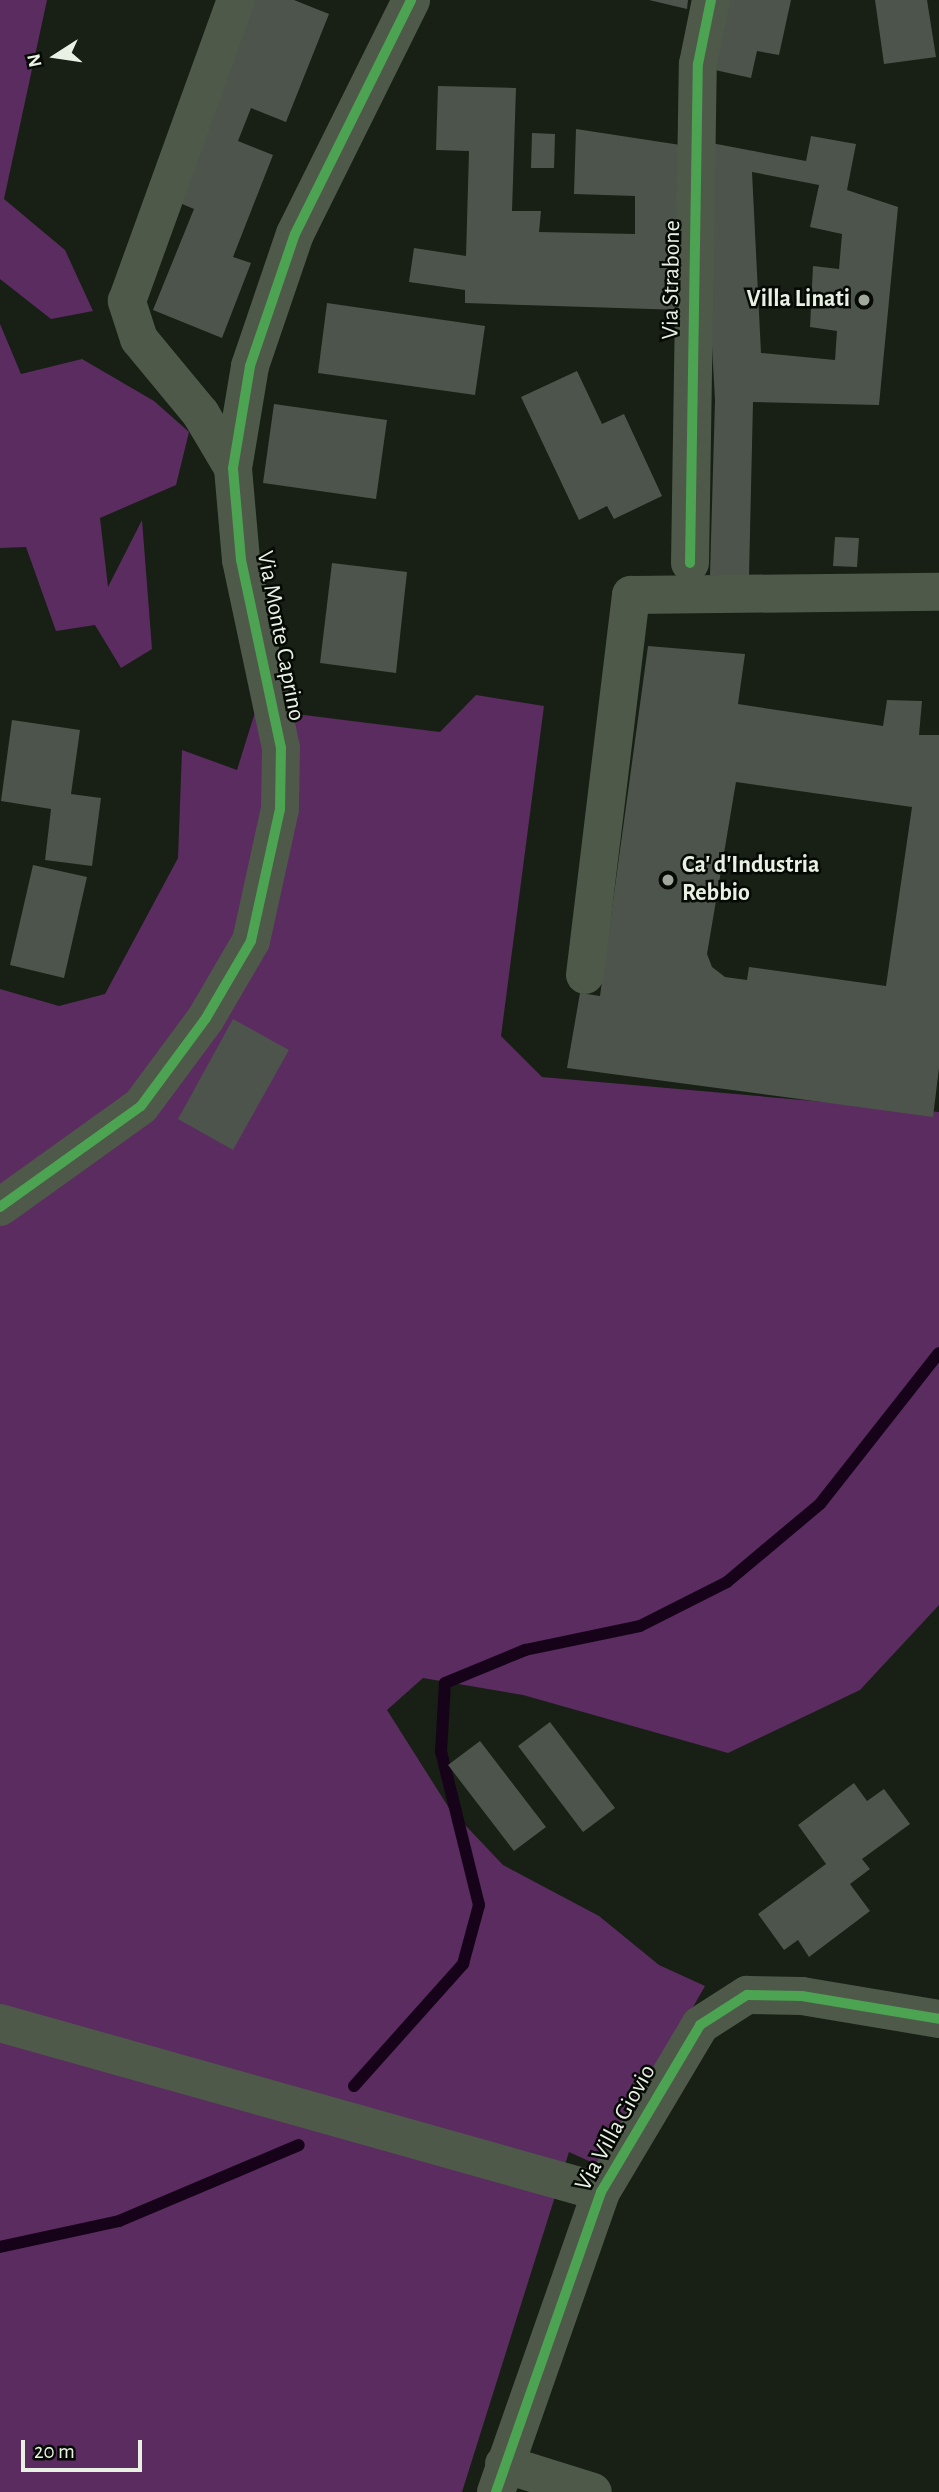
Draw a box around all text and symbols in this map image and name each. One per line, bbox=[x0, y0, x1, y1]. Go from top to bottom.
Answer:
north arrow bbox=[21, 21, 91, 91]
text: N bbox=[24, 52, 46, 69]
street label: Via Strabone bbox=[657, 220, 687, 340]
place label: Villa Linati bbox=[747, 286, 850, 314]
marker: Villa Linati bbox=[856, 292, 872, 308]
street label: Via Monte Caprino bbox=[249, 549, 311, 723]
place label: Ca' d'Industria Rebbio bbox=[682, 852, 820, 908]
marker: Ca' d'Industria Rebbio bbox=[660, 872, 676, 888]
street label: Via Villa Giovio bbox=[569, 2060, 663, 2196]
scale bar bbox=[24, 2426, 145, 2470]
text: 20 m bbox=[34, 2441, 75, 2462]

